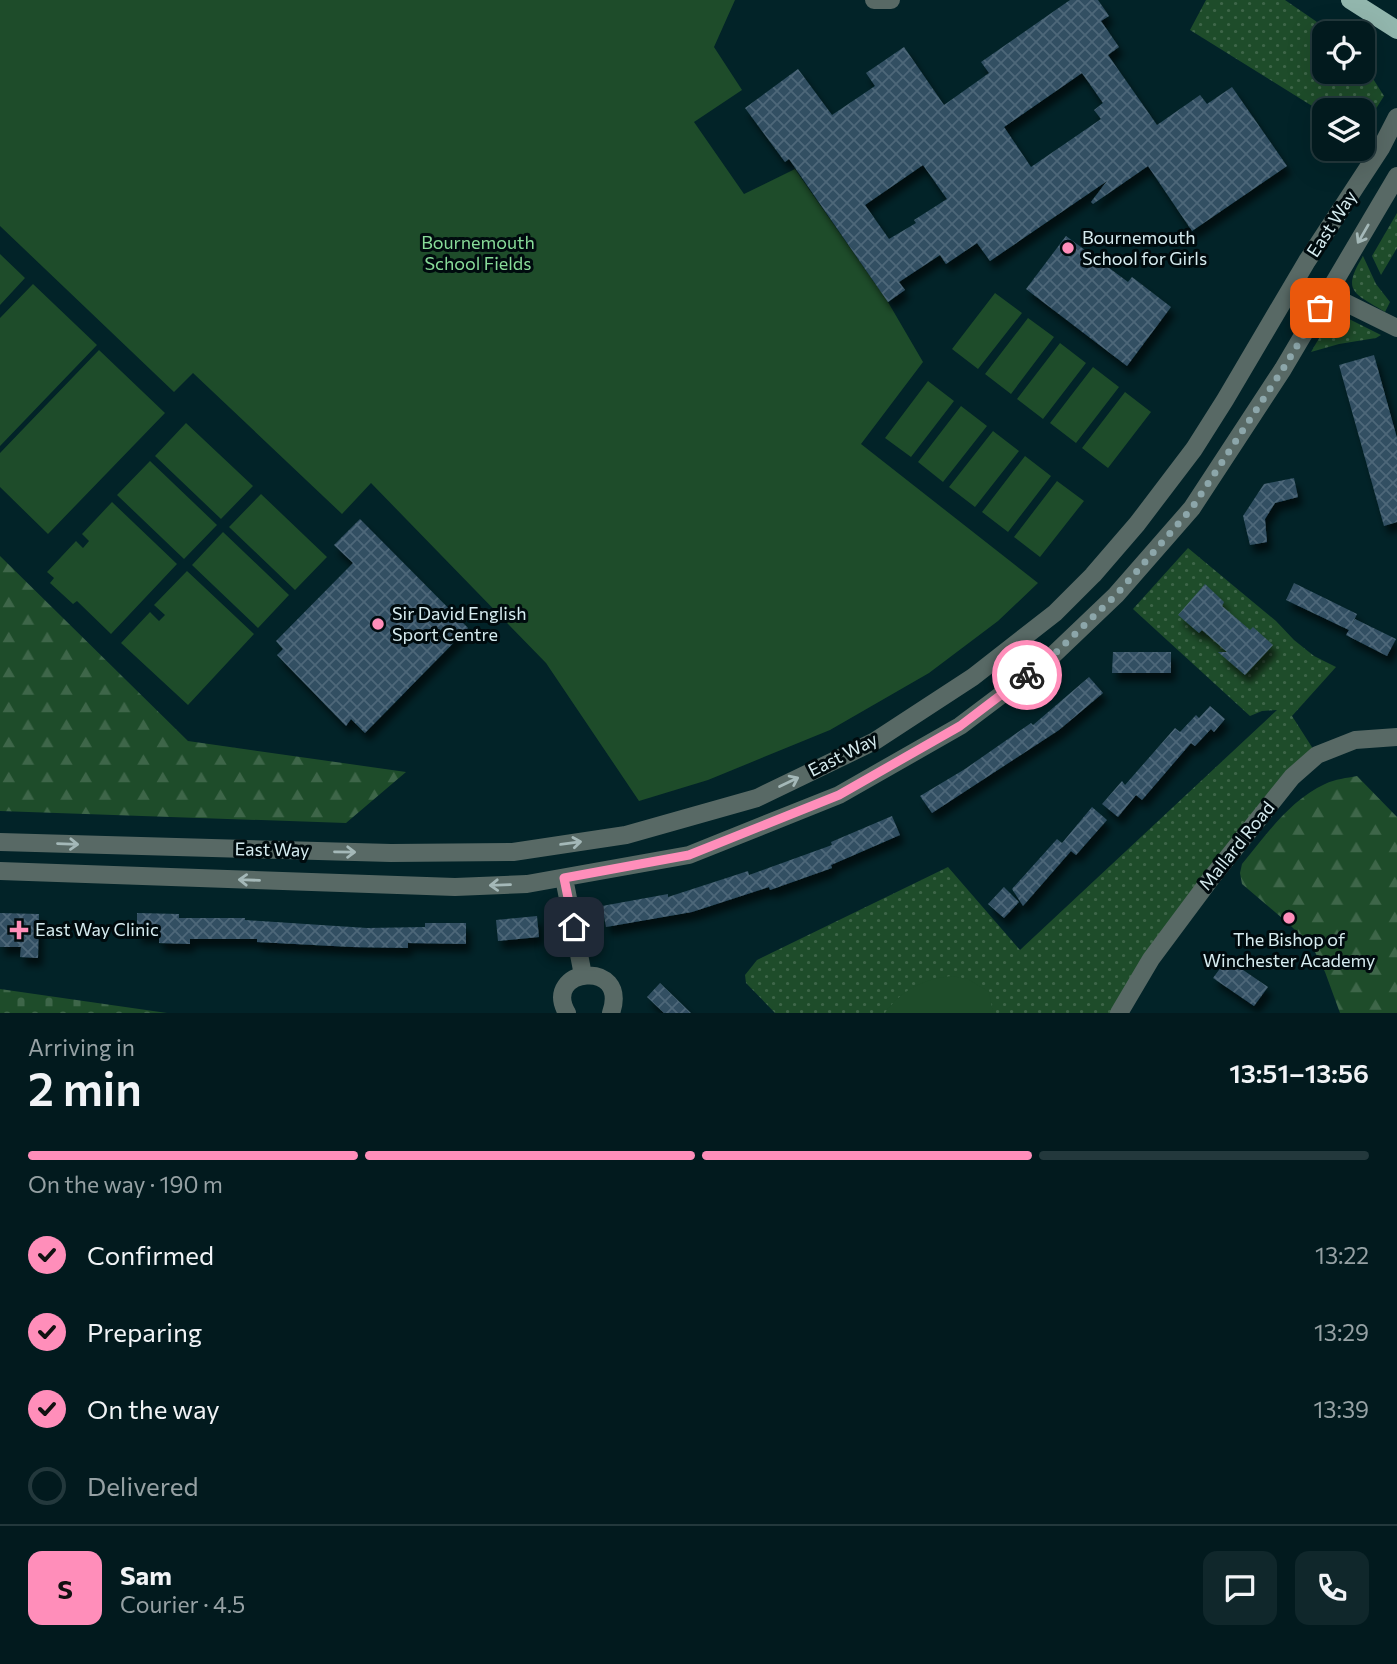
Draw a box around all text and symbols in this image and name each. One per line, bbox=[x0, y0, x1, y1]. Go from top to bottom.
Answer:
map controls bbox=[1312, 21, 1375, 161]
button: locate bbox=[1312, 21, 1375, 84]
button: layers bbox=[1312, 98, 1375, 161]
street label: East Way bbox=[1302, 186, 1361, 261]
one-way arrow bbox=[1355, 224, 1369, 244]
place label: Bournemouth School for Girls bbox=[1082, 226, 1207, 269]
park label: Bournemouth School Fields bbox=[421, 231, 535, 274]
marker: Bournemouth School for Girls bbox=[1060, 240, 1076, 256]
pin bbox=[1290, 278, 1350, 338]
icon: bag bbox=[1301, 289, 1339, 327]
place label: Sir David English Sport Centre bbox=[392, 602, 526, 645]
marker: Sir David English Sport Centre bbox=[370, 616, 386, 632]
courier bbox=[992, 640, 1062, 710]
icon: bike bbox=[1008, 656, 1046, 694]
street label: East Way bbox=[804, 727, 881, 781]
one-way arrow bbox=[778, 775, 799, 788]
street label: Mallard Road bbox=[1194, 797, 1279, 894]
one-way arrow bbox=[559, 836, 582, 849]
one-way arrow bbox=[56, 837, 79, 851]
street label: East Way bbox=[234, 837, 310, 861]
one-way arrow bbox=[333, 845, 356, 859]
one-way arrow bbox=[237, 873, 260, 886]
one-way arrow bbox=[489, 879, 512, 892]
pin bbox=[544, 897, 604, 957]
icon: home bbox=[555, 908, 593, 946]
marker: The Bishop of Winchester Academy bbox=[1281, 910, 1297, 926]
place label: East Way Clinic bbox=[35, 918, 159, 940]
marker: East Way Clinic bbox=[9, 920, 29, 940]
place label: The Bishop of Winchester Academy bbox=[1203, 928, 1375, 971]
text: Arriving in bbox=[28, 1033, 135, 1061]
text: 13:51–13:56 bbox=[1229, 1057, 1369, 1088]
text: 2 min bbox=[28, 1059, 142, 1115]
text: On the way · 190 m bbox=[28, 1170, 223, 1198]
icon: check bbox=[28, 1236, 66, 1274]
text: Confirmed bbox=[87, 1239, 214, 1270]
text: 13:22 bbox=[1315, 1241, 1369, 1269]
icon: check bbox=[28, 1313, 66, 1351]
text: Preparing bbox=[87, 1316, 202, 1347]
text: 13:29 bbox=[1314, 1318, 1369, 1346]
icon: check bbox=[28, 1390, 66, 1428]
text: On the way bbox=[87, 1393, 220, 1424]
text: 13:39 bbox=[1314, 1395, 1369, 1423]
text: Delivered bbox=[87, 1470, 198, 1501]
button: chat bbox=[1203, 1551, 1277, 1625]
button: phone bbox=[1295, 1551, 1369, 1625]
text: Sam bbox=[120, 1559, 172, 1590]
text: S bbox=[57, 1573, 73, 1604]
text: Courier · 4.5 bbox=[120, 1590, 245, 1618]

